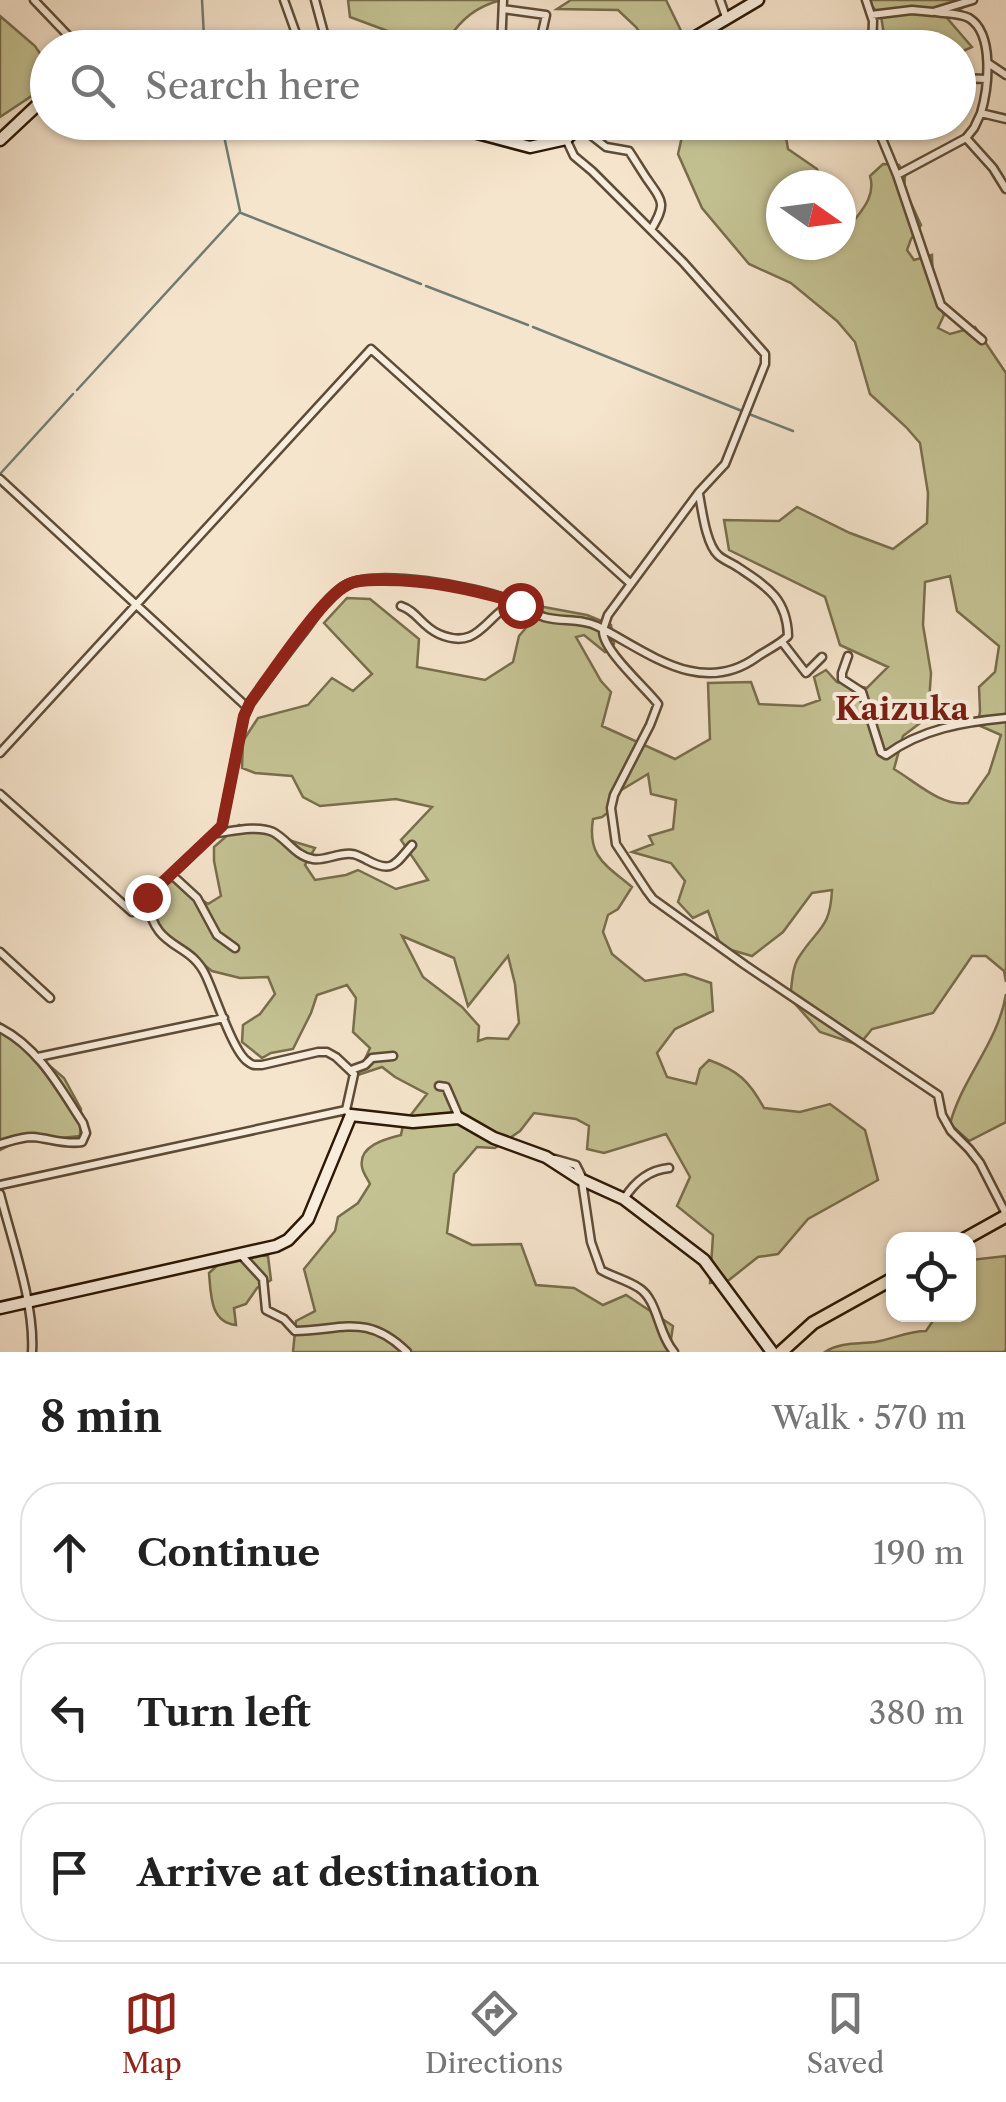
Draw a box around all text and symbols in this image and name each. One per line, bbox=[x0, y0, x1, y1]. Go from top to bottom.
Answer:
search box bbox=[30, 30, 976, 140]
icon: search bbox=[65, 58, 120, 113]
text: Search here bbox=[145, 62, 360, 109]
north arrow bbox=[766, 170, 856, 260]
route start bbox=[498, 583, 544, 629]
district label: Kaizuka bbox=[835, 689, 969, 728]
route end bbox=[125, 875, 171, 921]
map controls bbox=[886, 1232, 976, 1322]
button: locate bbox=[886, 1232, 976, 1322]
text: 8 min bbox=[40, 1391, 162, 1443]
text: Walk · 570 m bbox=[772, 1398, 966, 1437]
icon: ahead bbox=[42, 1525, 97, 1580]
text: Continue bbox=[137, 1529, 320, 1576]
text: 190 m bbox=[873, 1533, 964, 1572]
icon: left bbox=[42, 1685, 97, 1740]
text: Turn left bbox=[137, 1689, 311, 1736]
text: 380 m bbox=[869, 1693, 964, 1732]
icon: arrive bbox=[42, 1845, 97, 1900]
text: Arrive at destination bbox=[137, 1849, 540, 1896]
tab: Map bbox=[122, 1986, 182, 2080]
tab: Directions bbox=[425, 1986, 563, 2080]
tab: Saved bbox=[807, 1986, 884, 2080]

